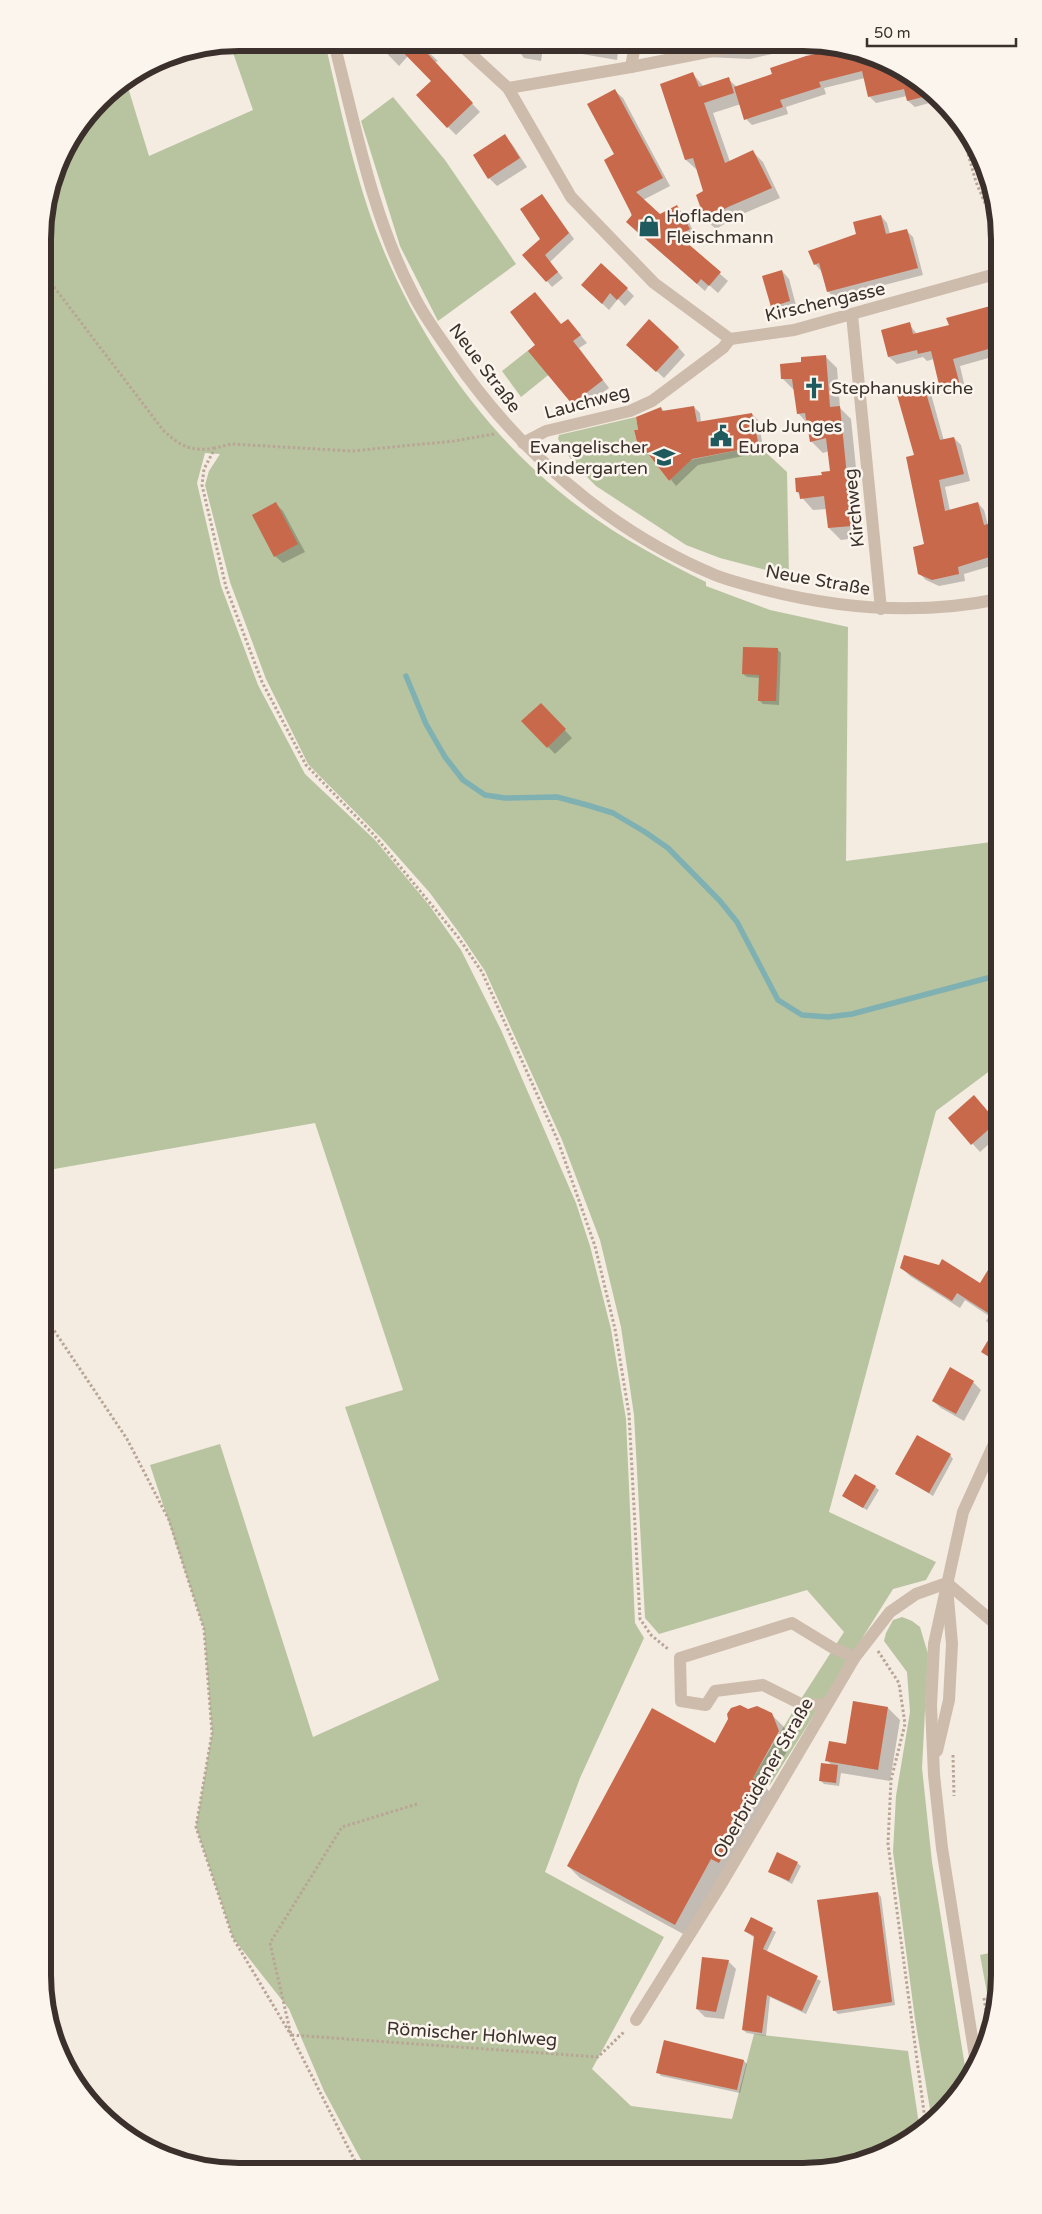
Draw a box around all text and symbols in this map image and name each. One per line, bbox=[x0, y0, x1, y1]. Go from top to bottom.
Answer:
scale bar bbox=[867, 15, 1016, 47]
text: 50 m bbox=[874, 24, 911, 42]
place label: Hofladen Fleischmann bbox=[666, 205, 774, 248]
shop icon: Hofladen Fleischmann bbox=[636, 213, 662, 239]
street label: Kirschengasse bbox=[763, 277, 887, 327]
street label: Neue Straße bbox=[444, 319, 526, 417]
church icon: Stephanuskirche bbox=[801, 375, 827, 401]
place label: Stephanuskirche bbox=[831, 377, 973, 399]
street label: Lauchweg bbox=[542, 380, 632, 424]
place label: Club Junges Europa bbox=[738, 415, 843, 458]
public building icon: Club Junges Europa bbox=[708, 423, 734, 449]
place label: Evangelischer Kindergarten bbox=[530, 436, 648, 479]
school or university icon: Evangelischer Kindergarten bbox=[651, 444, 677, 470]
street label: Kirchweg bbox=[839, 467, 869, 549]
street label: Neue Straße bbox=[764, 560, 872, 600]
street label: Oberbrüdener Straße bbox=[708, 1694, 818, 1862]
street label: Römischer Hohlweg bbox=[386, 2017, 558, 2051]

